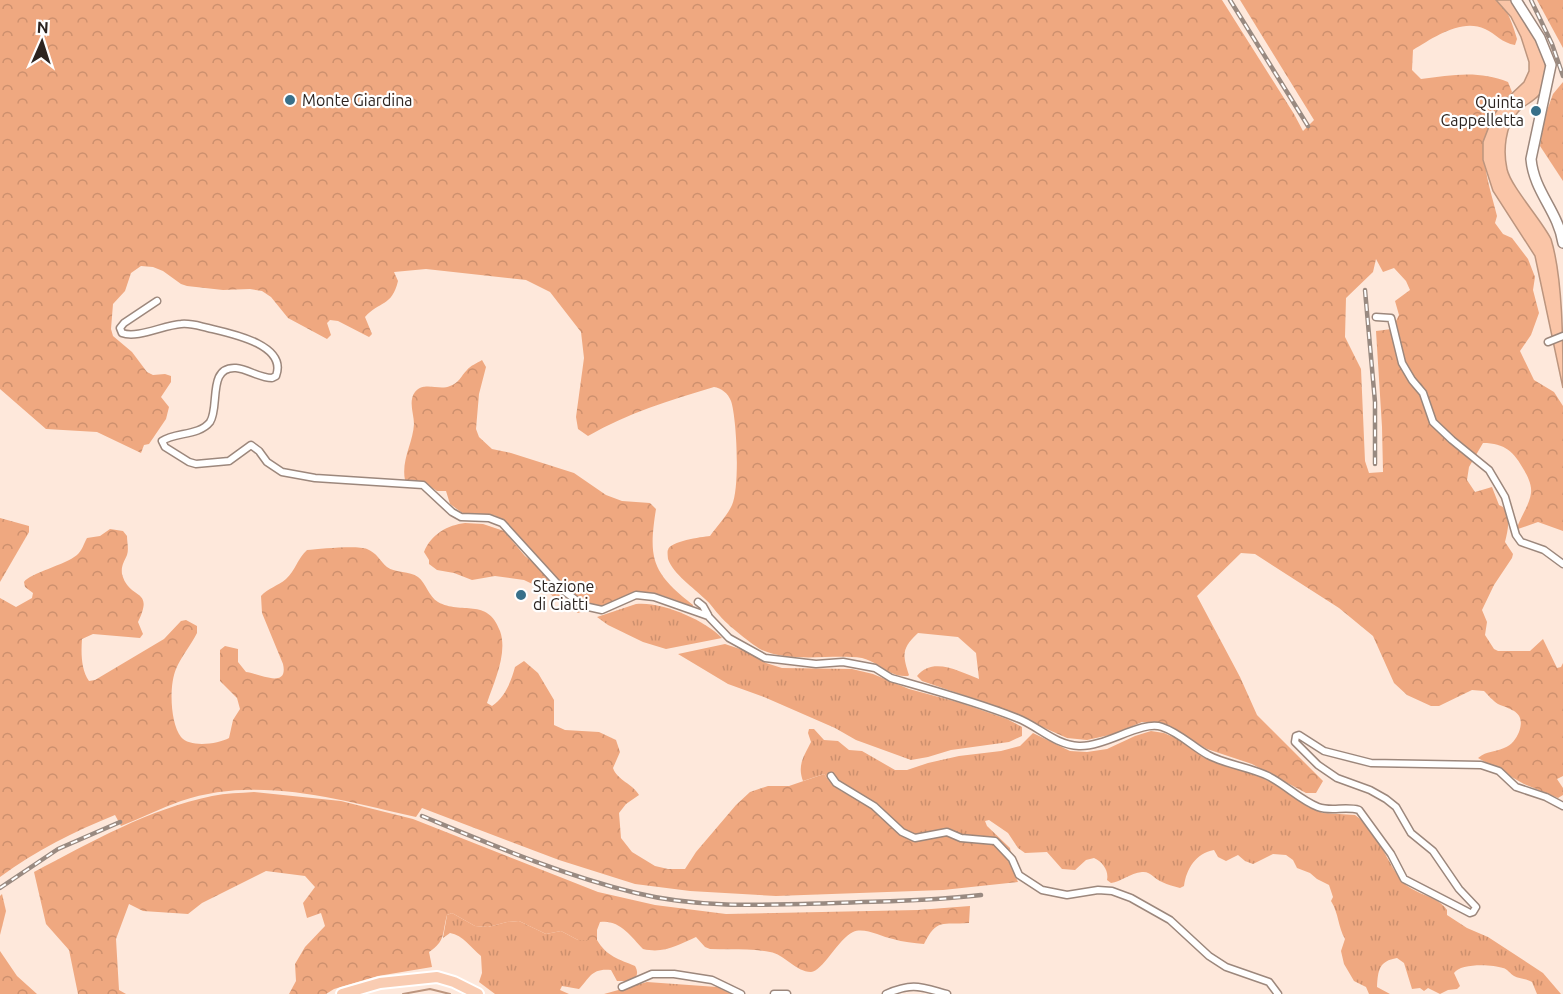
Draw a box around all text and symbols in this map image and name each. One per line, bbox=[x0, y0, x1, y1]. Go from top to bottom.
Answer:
north arrow bbox=[12, 12, 72, 72]
text: N bbox=[36, 18, 49, 36]
place label: Monte Giardina bbox=[302, 91, 413, 109]
marker: Monte Giardina bbox=[283, 93, 297, 107]
place label: Quinta Cappelletta bbox=[1440, 93, 1524, 129]
marker: Quinta Cappelletta bbox=[1529, 104, 1543, 118]
place label: Stazione di Ciatti bbox=[533, 577, 594, 613]
marker: Stazione di Ciatti bbox=[514, 588, 528, 602]

